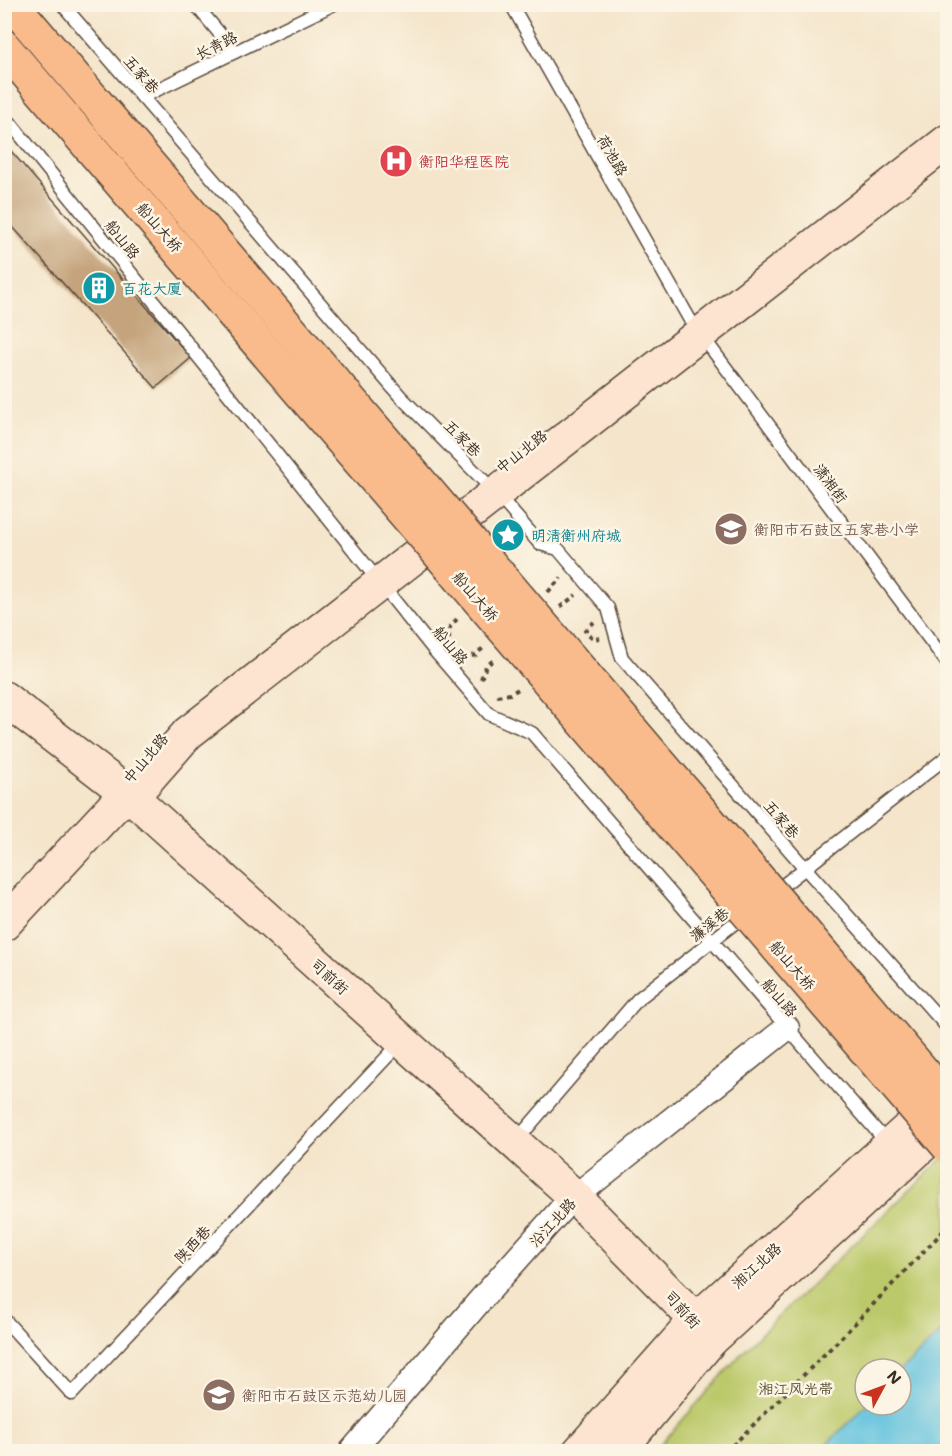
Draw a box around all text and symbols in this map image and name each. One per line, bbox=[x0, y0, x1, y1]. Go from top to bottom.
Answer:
street label: 长青路 bbox=[191, 26, 241, 64]
street label: 五家巷 bbox=[120, 50, 164, 98]
street label: 荷池路 bbox=[593, 131, 633, 179]
hospital icon: 衡阳华程医院 bbox=[378, 143, 414, 179]
place label: 衡阳华程医院 bbox=[419, 151, 509, 171]
street label: 船山大桥 bbox=[133, 198, 187, 256]
street label: 船山路 bbox=[101, 215, 145, 263]
building icon: 百花大厦 bbox=[81, 270, 117, 306]
place label: 百花大厦 bbox=[122, 278, 182, 298]
street label: 五家巷 bbox=[440, 415, 486, 461]
street label: 中山北路 bbox=[491, 425, 551, 477]
street label: 潇湘街 bbox=[809, 459, 853, 507]
school or university icon: 衡阳市石鼓区五家巷小学 bbox=[713, 511, 749, 547]
place icon: 明清衡州府城 bbox=[490, 517, 526, 553]
place label: 衡阳市石鼓区五家巷小学 bbox=[754, 519, 919, 539]
place label: 明清衡州府城 bbox=[531, 525, 621, 545]
street label: 船山大桥 bbox=[449, 567, 503, 625]
street label: 船山路 bbox=[429, 621, 473, 669]
street label: 中山北路 bbox=[118, 729, 172, 787]
street label: 五家巷 bbox=[760, 795, 804, 843]
street label: 濂溪巷 bbox=[685, 902, 733, 946]
street label: 船山大桥 bbox=[766, 936, 820, 994]
street label: 司前街 bbox=[307, 954, 353, 998]
street label: 船山路 bbox=[758, 973, 802, 1021]
street label: 沿江北路 bbox=[524, 1193, 580, 1251]
street label: 陕西巷 bbox=[169, 1221, 215, 1267]
street label: 湘江北路 bbox=[727, 1237, 785, 1293]
street label: 司前街 bbox=[661, 1286, 705, 1332]
north arrow bbox=[853, 1357, 913, 1417]
text: N bbox=[883, 1365, 907, 1388]
school or university icon: 衡阳市石鼓区示范幼儿园 bbox=[201, 1377, 237, 1413]
park label: 湘江风光带 bbox=[758, 1378, 834, 1398]
place label: 衡阳市石鼓区示范幼儿园 bbox=[242, 1385, 407, 1405]

